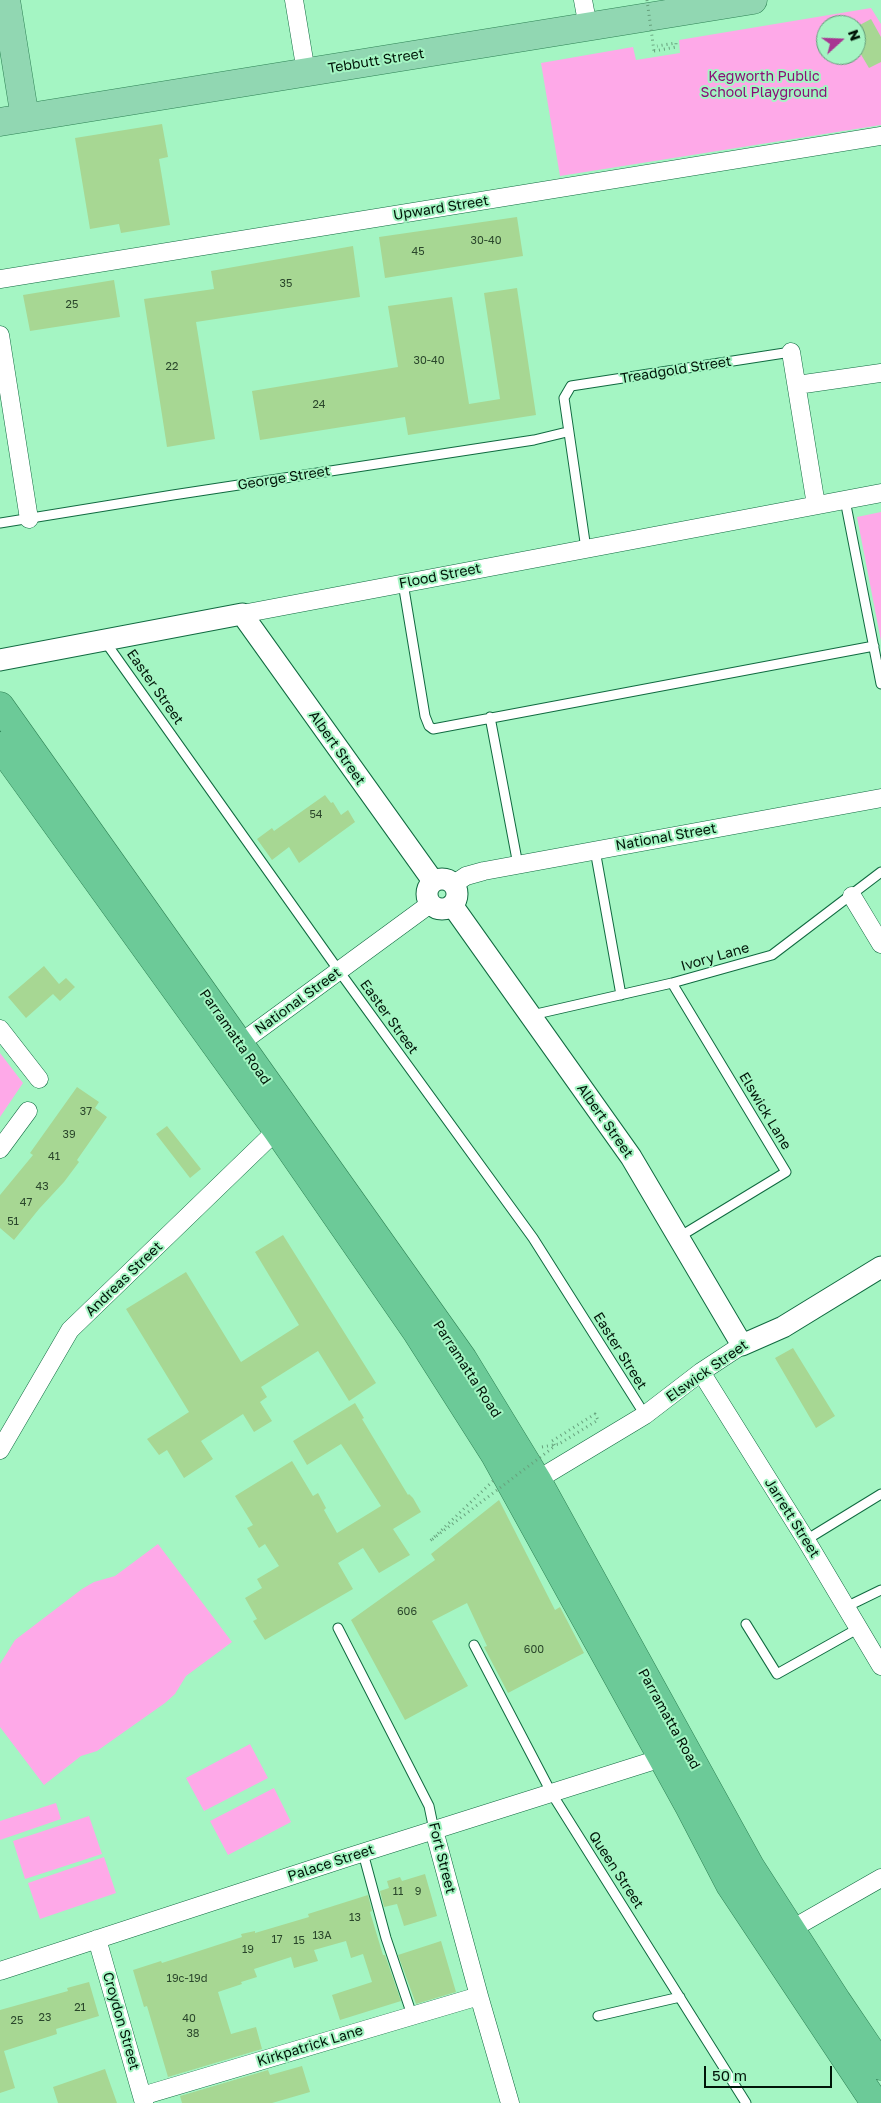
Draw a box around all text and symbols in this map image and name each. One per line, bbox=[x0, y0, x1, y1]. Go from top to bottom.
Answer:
north arrow bbox=[816, 15, 866, 65]
text: N bbox=[845, 27, 864, 43]
street label: Tebbutt Street bbox=[327, 45, 425, 77]
park label: Kegworth Public School Playground bbox=[701, 69, 827, 102]
street label: Upward Street bbox=[392, 192, 490, 224]
house number: 30-40 bbox=[471, 234, 501, 248]
house number: 45 bbox=[411, 245, 425, 259]
house number: 35 bbox=[280, 277, 292, 291]
house number: 25 bbox=[66, 298, 78, 312]
street label: Treadgold Street bbox=[619, 353, 733, 387]
house number: 30-40 bbox=[414, 354, 444, 368]
house number: 22 bbox=[166, 360, 178, 374]
house number: 24 bbox=[312, 398, 326, 412]
street label: George Street bbox=[237, 462, 331, 494]
street label: Flood Street bbox=[398, 560, 482, 592]
street label: Easter Street bbox=[123, 646, 187, 728]
street label: Albert Street bbox=[305, 708, 369, 788]
house number: 54 bbox=[309, 808, 323, 822]
street label: National Street bbox=[614, 820, 718, 854]
street label: Ivory Lane bbox=[679, 939, 751, 975]
street label: National Street bbox=[252, 964, 344, 1038]
street label: Easter Street bbox=[356, 977, 422, 1057]
street label: Parramatta Road bbox=[196, 986, 274, 1088]
street label: Elswick Lane bbox=[735, 1069, 795, 1153]
street label: Albert Street bbox=[573, 1081, 637, 1161]
house number: 37 bbox=[80, 1105, 92, 1119]
house number: 39 bbox=[62, 1128, 76, 1142]
house number: 41 bbox=[48, 1150, 60, 1164]
house number: 43 bbox=[35, 1180, 49, 1194]
house number: 47 bbox=[20, 1196, 32, 1210]
house number: 51 bbox=[7, 1215, 19, 1229]
street label: Andreas Street bbox=[82, 1238, 166, 1320]
street label: Easter Street bbox=[590, 1309, 650, 1393]
street label: Parramatta Road bbox=[429, 1317, 505, 1421]
street label: Elswick Street bbox=[663, 1337, 751, 1405]
street label: Jarrett Street bbox=[761, 1475, 823, 1561]
house number: 606 bbox=[397, 1605, 417, 1619]
house number: 600 bbox=[524, 1643, 544, 1657]
street label: Parramatta Road bbox=[634, 1666, 704, 1772]
street label: Fort Street bbox=[425, 1821, 459, 1895]
street label: Queen Street bbox=[585, 1828, 647, 1912]
street label: Palace Street bbox=[286, 1841, 376, 1885]
house number: 11 bbox=[393, 1885, 403, 1899]
house number: 9 bbox=[415, 1885, 421, 1899]
house number: 13 bbox=[349, 1911, 361, 1925]
house number: 13A bbox=[312, 1929, 332, 1943]
house number: 17 bbox=[271, 1933, 283, 1947]
house number: 15 bbox=[293, 1934, 305, 1948]
house number: 19 bbox=[242, 1943, 254, 1957]
street label: Croydon Street bbox=[99, 1970, 143, 2072]
house number: 19c-19d bbox=[167, 1972, 207, 1986]
house number: 21 bbox=[74, 2001, 86, 2015]
house number: 23 bbox=[39, 2011, 51, 2025]
house number: 40 bbox=[182, 2012, 196, 2026]
house number: 25 bbox=[11, 2014, 23, 2028]
street label: Kirkpatrick Lane bbox=[255, 2022, 365, 2070]
house number: 38 bbox=[186, 2027, 200, 2041]
scale bar bbox=[706, 2056, 834, 2088]
text: 50 m bbox=[712, 2066, 747, 2084]

